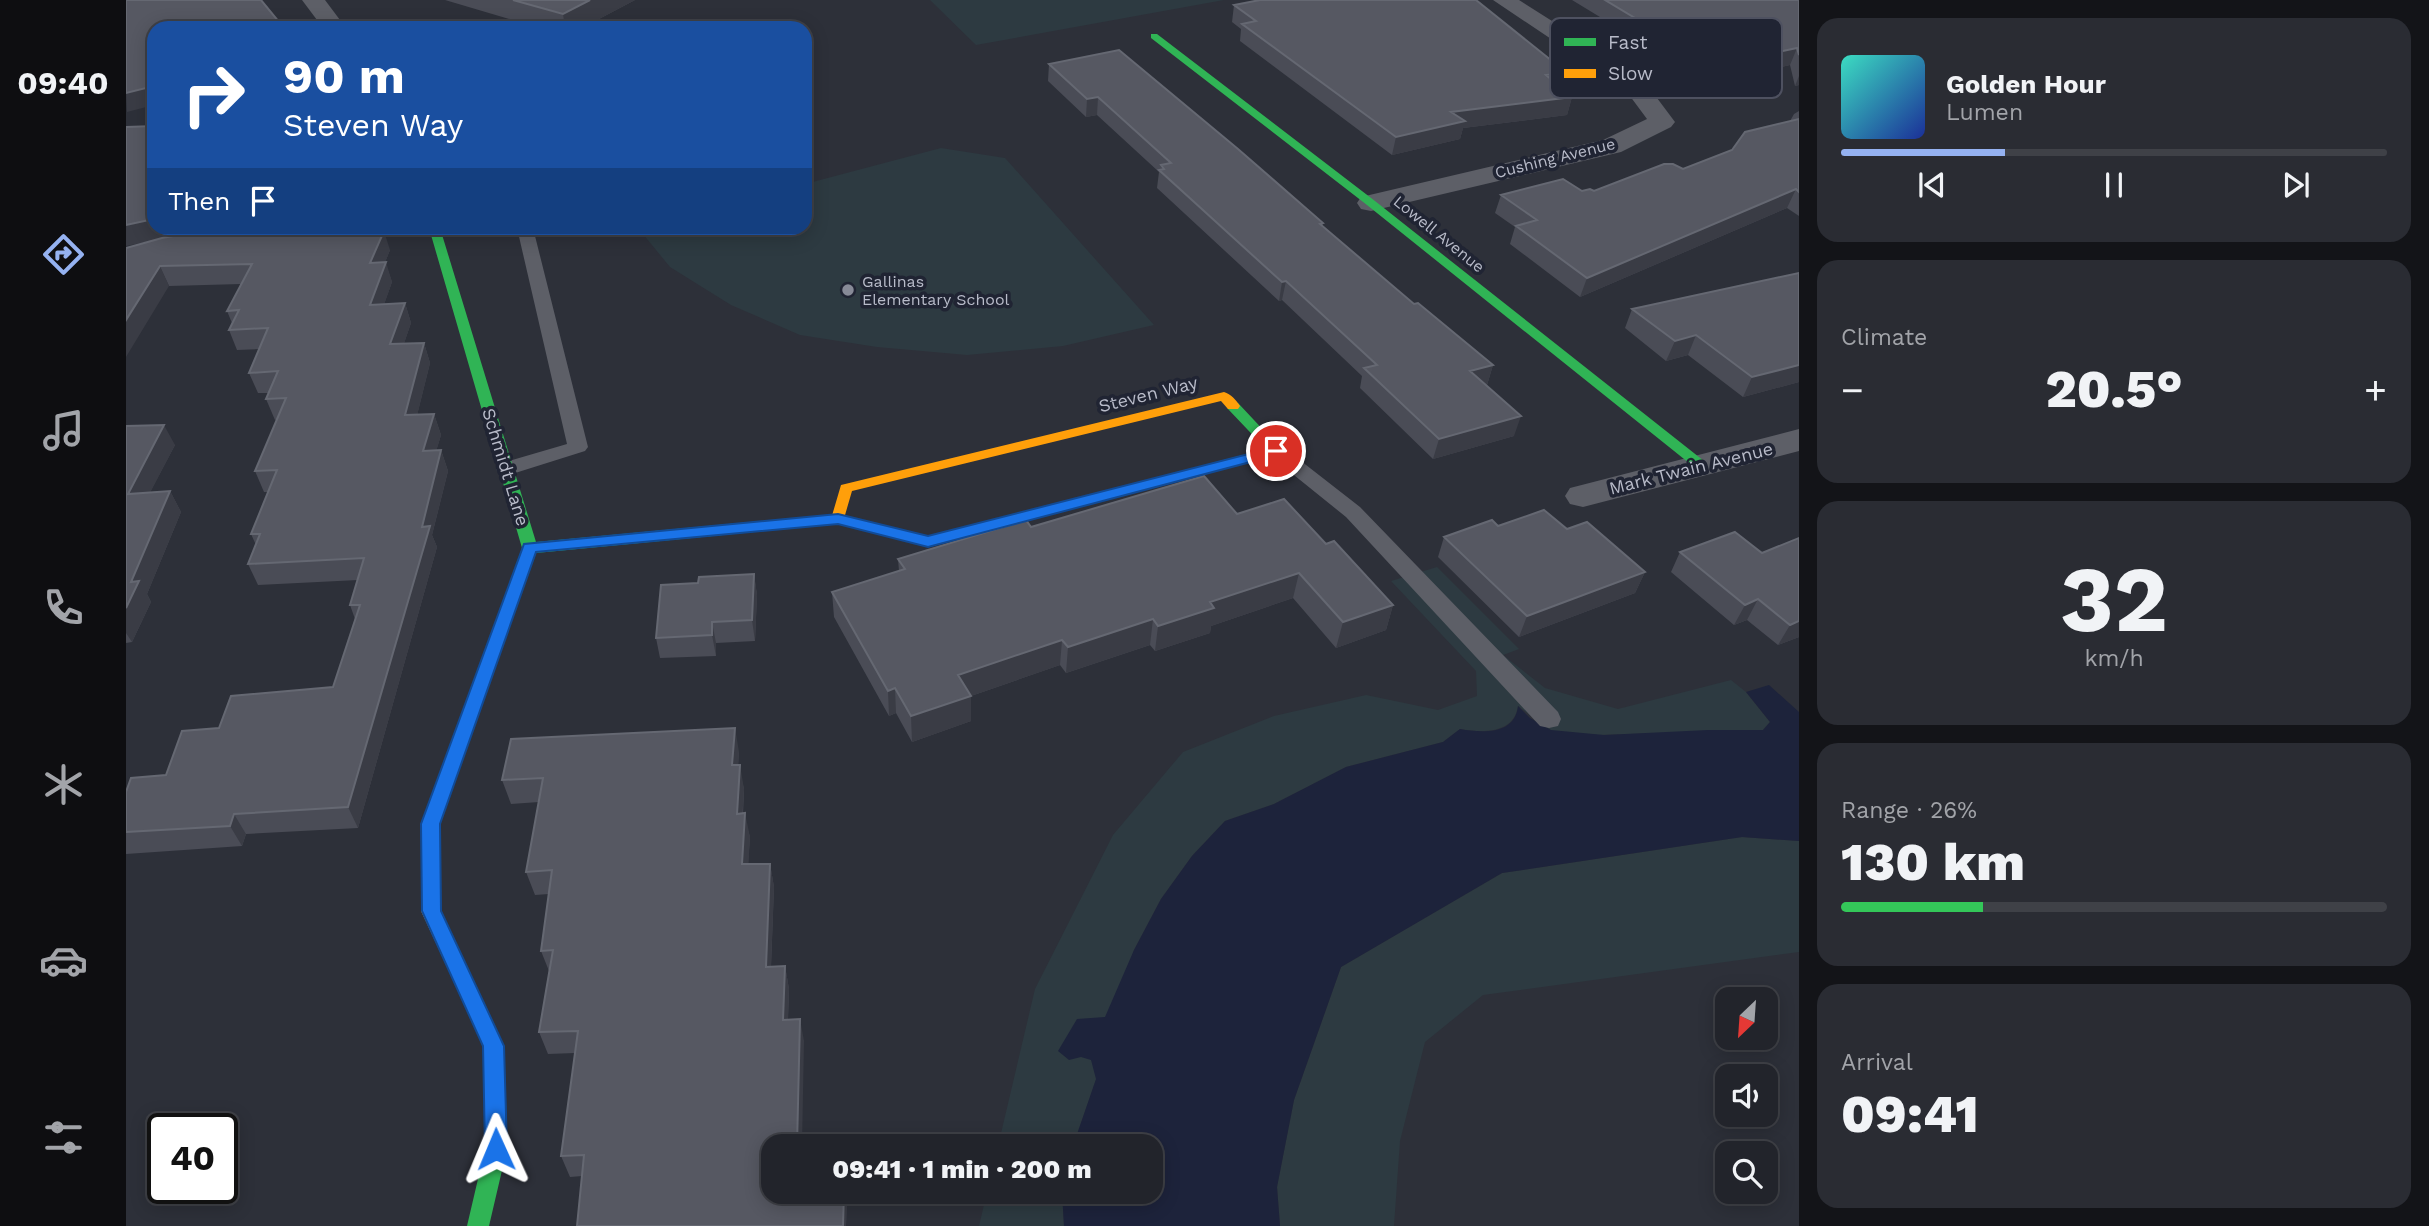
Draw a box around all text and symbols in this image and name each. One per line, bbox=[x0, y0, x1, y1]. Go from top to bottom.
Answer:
legend bbox=[1550, 18, 1782, 98]
text: Fast bbox=[1608, 31, 1647, 54]
text: 90 m bbox=[283, 47, 405, 105]
icon: right bbox=[168, 49, 259, 140]
text: Slow bbox=[1608, 62, 1653, 85]
text: 09:40 bbox=[17, 64, 109, 102]
text: Golden Hour bbox=[1946, 69, 2106, 99]
text: Lumen bbox=[1946, 99, 2023, 126]
text: Steven Way bbox=[283, 106, 463, 144]
street label: Cushing Avenue bbox=[1493, 134, 1617, 182]
icon: previous bbox=[1913, 166, 1951, 204]
icon: pause bbox=[2095, 166, 2133, 204]
icon: next bbox=[2277, 166, 2315, 204]
icon: arrive bbox=[244, 182, 282, 220]
text: Then bbox=[168, 186, 230, 216]
street label: Lowell Avenue bbox=[1390, 191, 1488, 277]
icon: directions bbox=[39, 230, 88, 279]
place label: Gallinas Elementary School bbox=[862, 272, 1010, 309]
marker: Gallinas Elementary School bbox=[840, 282, 856, 298]
text: Climate bbox=[1841, 324, 1927, 351]
text: 20.5° bbox=[2045, 359, 2183, 420]
text: − bbox=[1841, 368, 1864, 412]
text: + bbox=[2364, 368, 2387, 412]
street label: Steven Way bbox=[1096, 371, 1200, 416]
icon: music bbox=[39, 406, 88, 455]
street label: Schmidt Lane bbox=[478, 406, 534, 528]
pin bbox=[1246, 421, 1306, 481]
icon: arrive bbox=[1257, 432, 1295, 470]
street label: Mark Twain Avenue bbox=[1607, 437, 1775, 499]
text: 32 bbox=[2060, 546, 2168, 653]
icon: phone bbox=[39, 583, 88, 632]
text: km/h bbox=[2084, 645, 2144, 672]
icon: climate bbox=[39, 760, 88, 809]
text: Range · 26% bbox=[1841, 797, 1977, 824]
text: 130 km bbox=[1841, 832, 2025, 893]
icon: car bbox=[39, 936, 88, 985]
north arrow bbox=[1715, 987, 1778, 1050]
map controls bbox=[1715, 987, 1778, 1204]
text: Arrival bbox=[1841, 1049, 1913, 1076]
button: sound bbox=[1715, 1064, 1778, 1127]
text: 09:41 bbox=[1841, 1084, 1979, 1145]
position arrow bbox=[459, 1112, 533, 1186]
icon: filters bbox=[39, 1113, 88, 1162]
speed limit sign: 40 bbox=[147, 1113, 238, 1204]
button: search bbox=[1715, 1141, 1778, 1204]
text: 09:41 · 1 min · 200 m bbox=[832, 1154, 1092, 1184]

